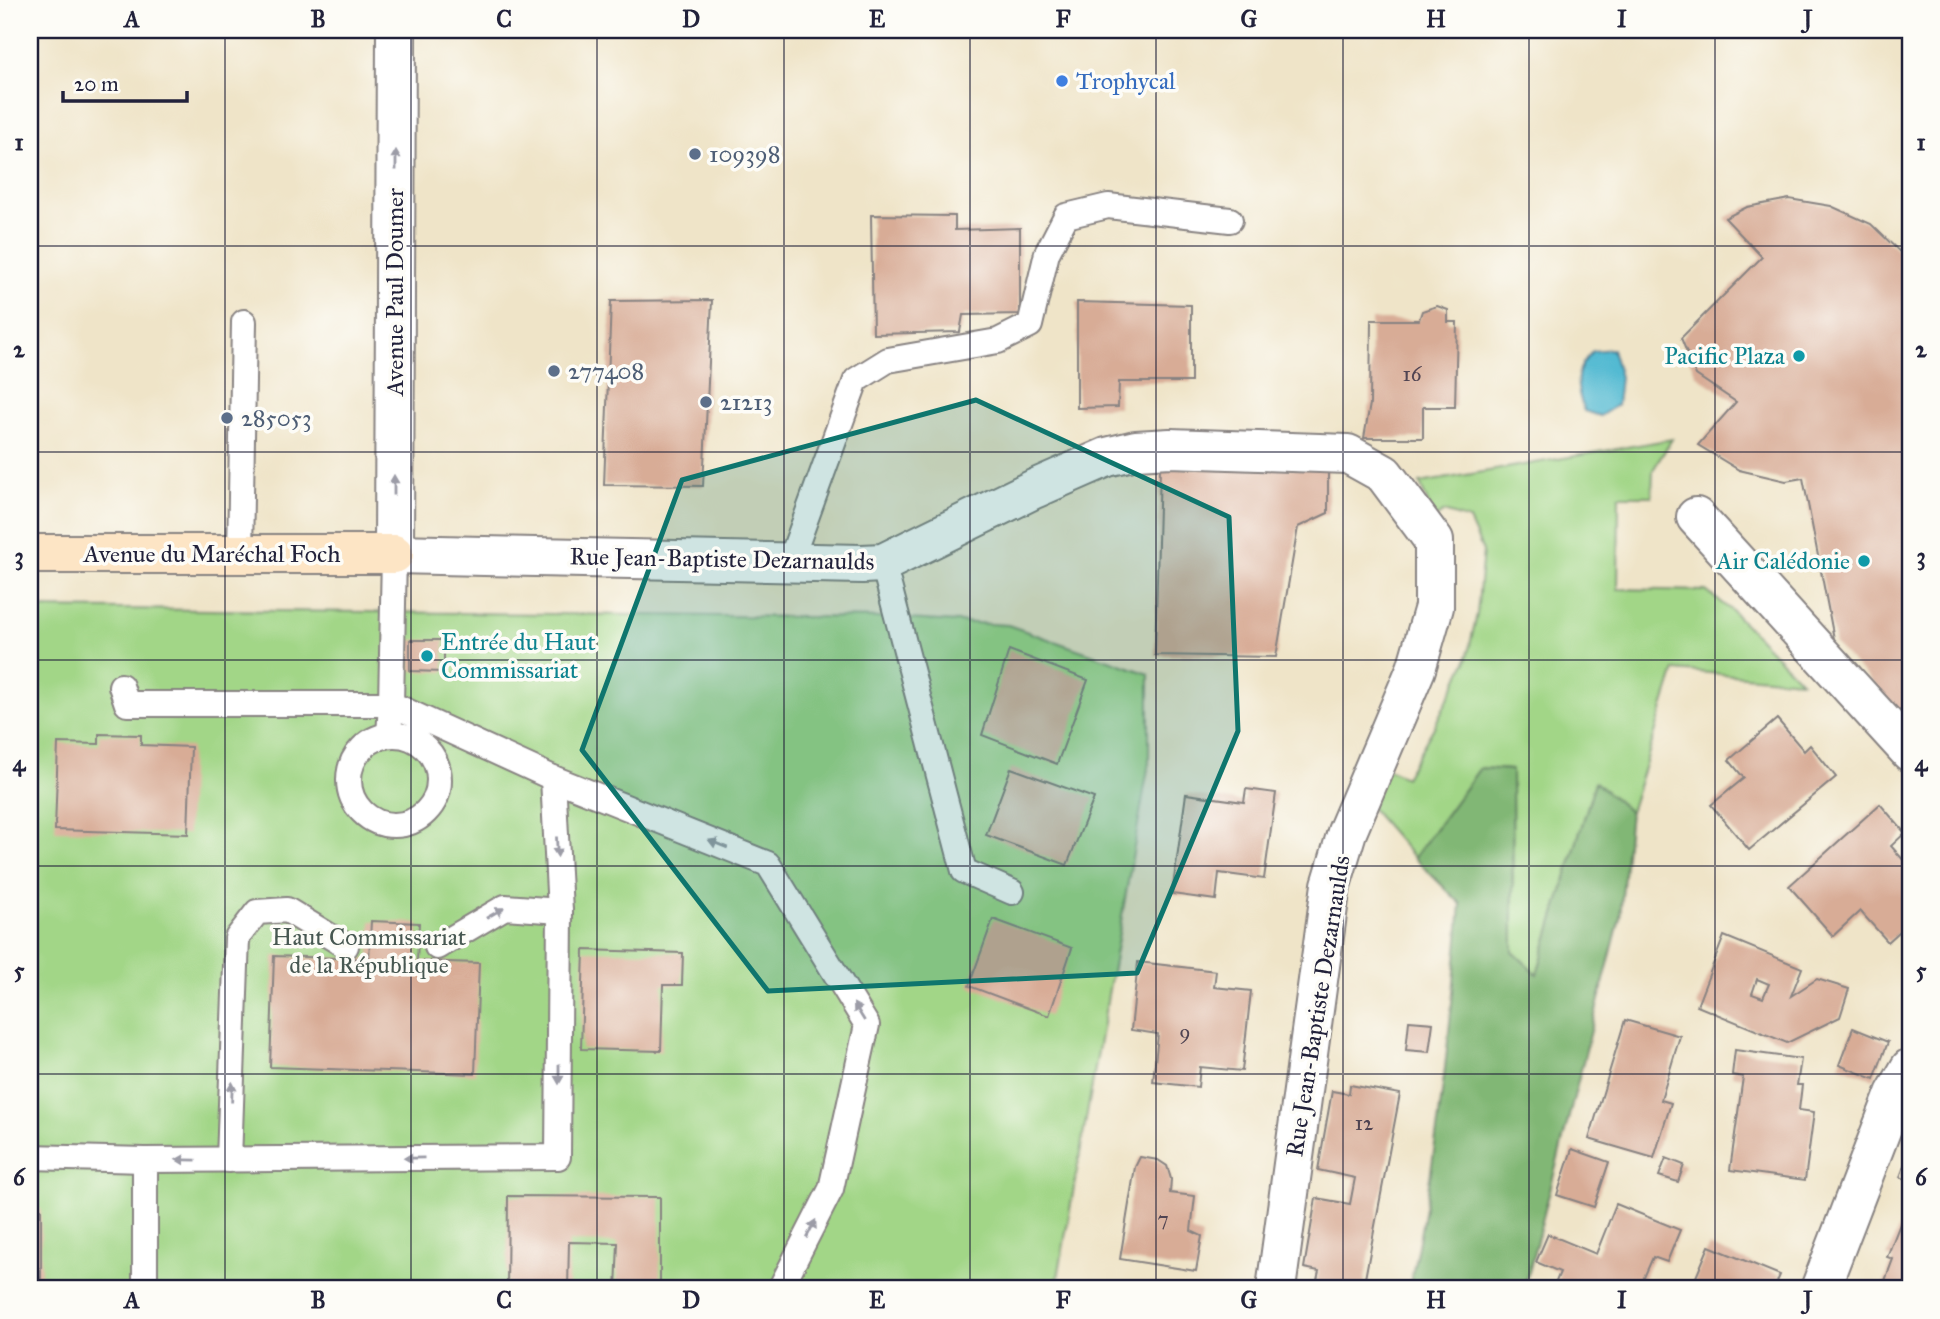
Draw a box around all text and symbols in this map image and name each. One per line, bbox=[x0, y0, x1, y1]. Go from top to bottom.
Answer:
text: A bbox=[122, 5, 140, 33]
text: B bbox=[310, 5, 326, 33]
text: C bbox=[496, 5, 512, 33]
text: D bbox=[682, 5, 700, 33]
text: E bbox=[869, 5, 886, 33]
text: F bbox=[1055, 5, 1071, 33]
text: G bbox=[1241, 5, 1258, 33]
text: H bbox=[1426, 5, 1446, 33]
text: I bbox=[1617, 5, 1627, 33]
text: J bbox=[1800, 5, 1813, 34]
scale bar bbox=[63, 60, 187, 104]
place label: Trophycal bbox=[1076, 66, 1176, 96]
text: 20 m bbox=[74, 71, 119, 97]
marker: Trophycal bbox=[1054, 73, 1070, 89]
text: 1 bbox=[14, 128, 24, 156]
text: 1 bbox=[1916, 128, 1926, 156]
place label: 109398 bbox=[709, 139, 780, 169]
marker: 109398 bbox=[687, 146, 703, 162]
one-way arrow bbox=[390, 149, 402, 171]
street label: Avenue Paul Doumer bbox=[380, 188, 410, 397]
text: 2 bbox=[13, 335, 25, 363]
text: 2 bbox=[1915, 335, 1927, 363]
place label: Pacific Plaza bbox=[1664, 341, 1786, 371]
marker: Pacific Plaza bbox=[1791, 348, 1807, 364]
place label: 277408 bbox=[568, 356, 644, 386]
house number: 16 bbox=[1402, 361, 1423, 387]
marker: 277408 bbox=[546, 363, 562, 379]
place label: 21213 bbox=[720, 387, 772, 417]
marker: 21213 bbox=[698, 394, 714, 410]
place label: 285053 bbox=[241, 403, 311, 433]
marker: 285053 bbox=[219, 410, 235, 426]
one-way arrow bbox=[388, 474, 400, 496]
street label: Avenue du Maréchal Foch bbox=[82, 539, 341, 569]
street label: Rue Jean-Baptiste Dezarnaulds bbox=[569, 541, 875, 577]
text: 3 bbox=[14, 542, 24, 571]
text: 3 bbox=[1916, 542, 1926, 571]
place label: Air Calédonie bbox=[1715, 546, 1850, 576]
marker: Air Calédonie bbox=[1856, 553, 1872, 569]
place label: Entrée du Haut Commissariat bbox=[441, 627, 596, 685]
marker: Entrée du Haut Commissariat bbox=[419, 648, 435, 664]
text: 4 bbox=[13, 749, 27, 777]
text: 4 bbox=[1915, 749, 1929, 777]
one-way arrow bbox=[551, 836, 562, 858]
one-way arrow bbox=[708, 839, 729, 850]
street label: Rue Jean-Baptiste Dezarnaulds bbox=[1279, 853, 1357, 1159]
one-way arrow bbox=[485, 907, 504, 919]
park label: Haut Commissariat de la République bbox=[272, 922, 467, 980]
text: 5 bbox=[14, 956, 25, 984]
text: 5 bbox=[1916, 956, 1927, 984]
one-way arrow bbox=[853, 1003, 866, 1022]
house number: 9 bbox=[1179, 1019, 1191, 1045]
one-way arrow bbox=[553, 1063, 565, 1085]
one-way arrow bbox=[226, 1081, 237, 1103]
house number: 12 bbox=[1355, 1110, 1374, 1136]
one-way arrow bbox=[403, 1153, 425, 1164]
one-way arrow bbox=[175, 1154, 197, 1166]
text: 6 bbox=[13, 1163, 26, 1191]
text: 6 bbox=[1915, 1163, 1928, 1191]
house number: 7 bbox=[1157, 1206, 1169, 1232]
one-way arrow bbox=[805, 1219, 817, 1239]
text: A bbox=[122, 1286, 140, 1314]
text: B bbox=[310, 1286, 326, 1314]
text: C bbox=[496, 1286, 512, 1314]
text: D bbox=[682, 1286, 700, 1314]
text: E bbox=[869, 1286, 886, 1314]
text: F bbox=[1055, 1286, 1071, 1314]
text: G bbox=[1241, 1286, 1258, 1314]
text: H bbox=[1426, 1286, 1446, 1314]
text: I bbox=[1617, 1286, 1627, 1314]
text: J bbox=[1800, 1286, 1813, 1315]

